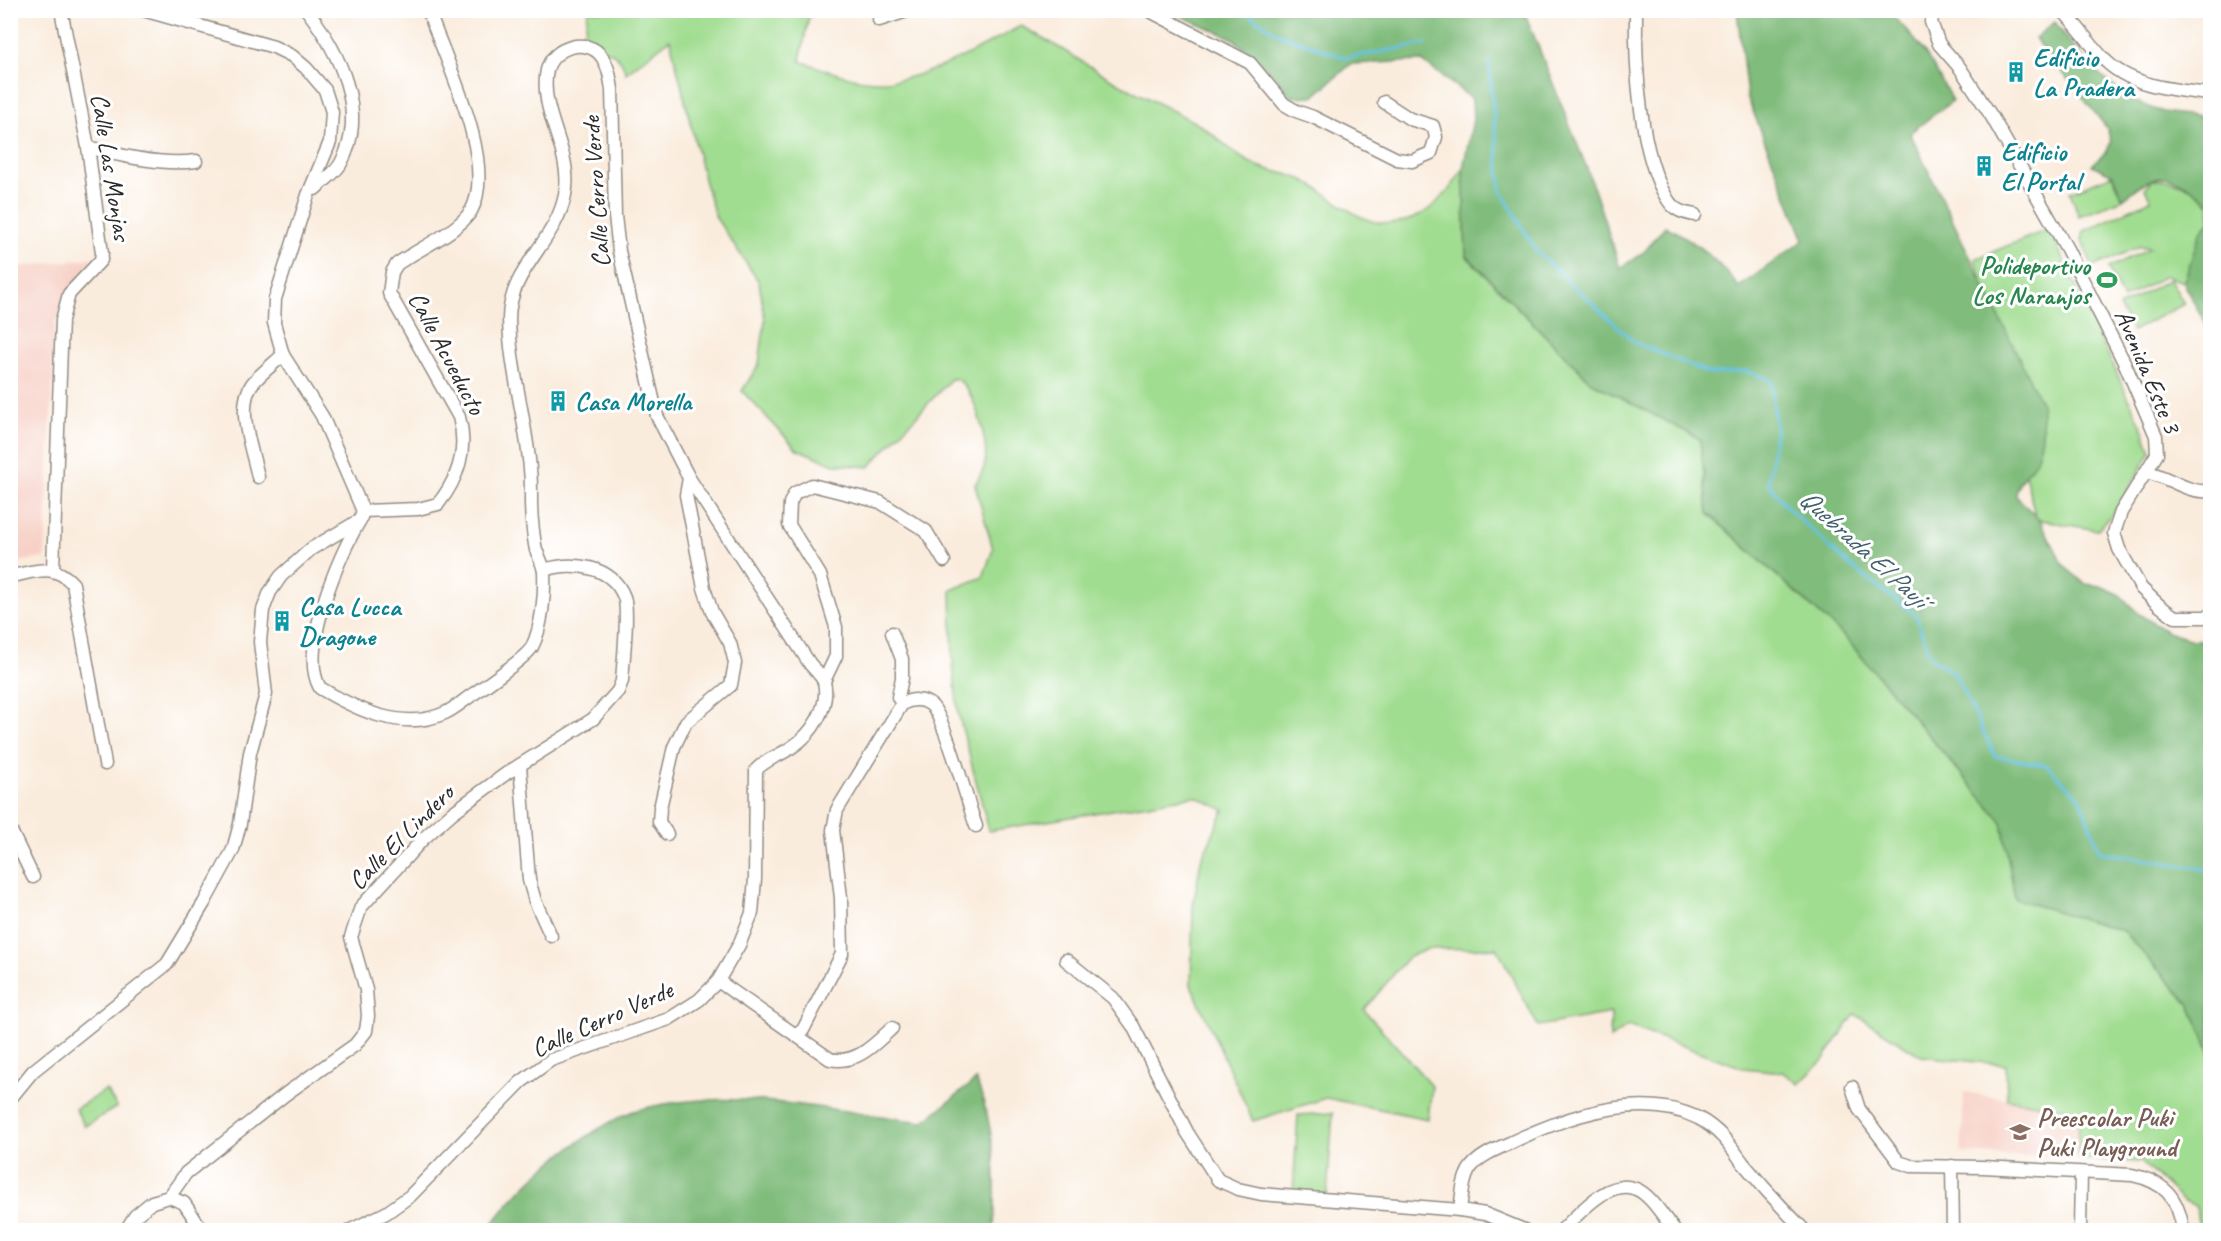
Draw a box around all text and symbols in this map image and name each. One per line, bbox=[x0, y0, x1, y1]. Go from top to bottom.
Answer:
place label: Edificio La Pradera bbox=[2033, 41, 2136, 104]
building icon: Edificio La Pradera bbox=[2004, 60, 2028, 84]
street label: Calle Las Monjas bbox=[83, 91, 139, 245]
street label: Calle Cerro Verde bbox=[574, 114, 618, 269]
place label: Edificio El Portal bbox=[2001, 135, 2085, 198]
building icon: Edificio El Portal bbox=[1972, 154, 1996, 178]
place label: Polideportivo Los Naranjos bbox=[1972, 249, 2093, 312]
sports icon: Polideportivo Los Naranjos bbox=[2095, 268, 2119, 292]
street label: Calle Acueducto bbox=[401, 286, 494, 422]
street label: Avenida Este 3 bbox=[2107, 304, 2190, 440]
place label: Casa Morella bbox=[575, 385, 694, 418]
building icon: Casa Morella bbox=[546, 389, 570, 413]
water label: Quebrada El Paují bbox=[1793, 481, 1942, 621]
place label: Casa Lucca Dragone bbox=[299, 590, 403, 653]
building icon: Casa Lucca Dragone bbox=[270, 609, 294, 633]
street label: Calle El Lindero bbox=[341, 775, 463, 897]
street label: Calle Cerro Verde bbox=[526, 973, 679, 1065]
place label: Preescolar Puki Puki Playground bbox=[2037, 1101, 2181, 1164]
school or university icon: Preescolar Puki Puki Playground bbox=[2008, 1120, 2032, 1144]

